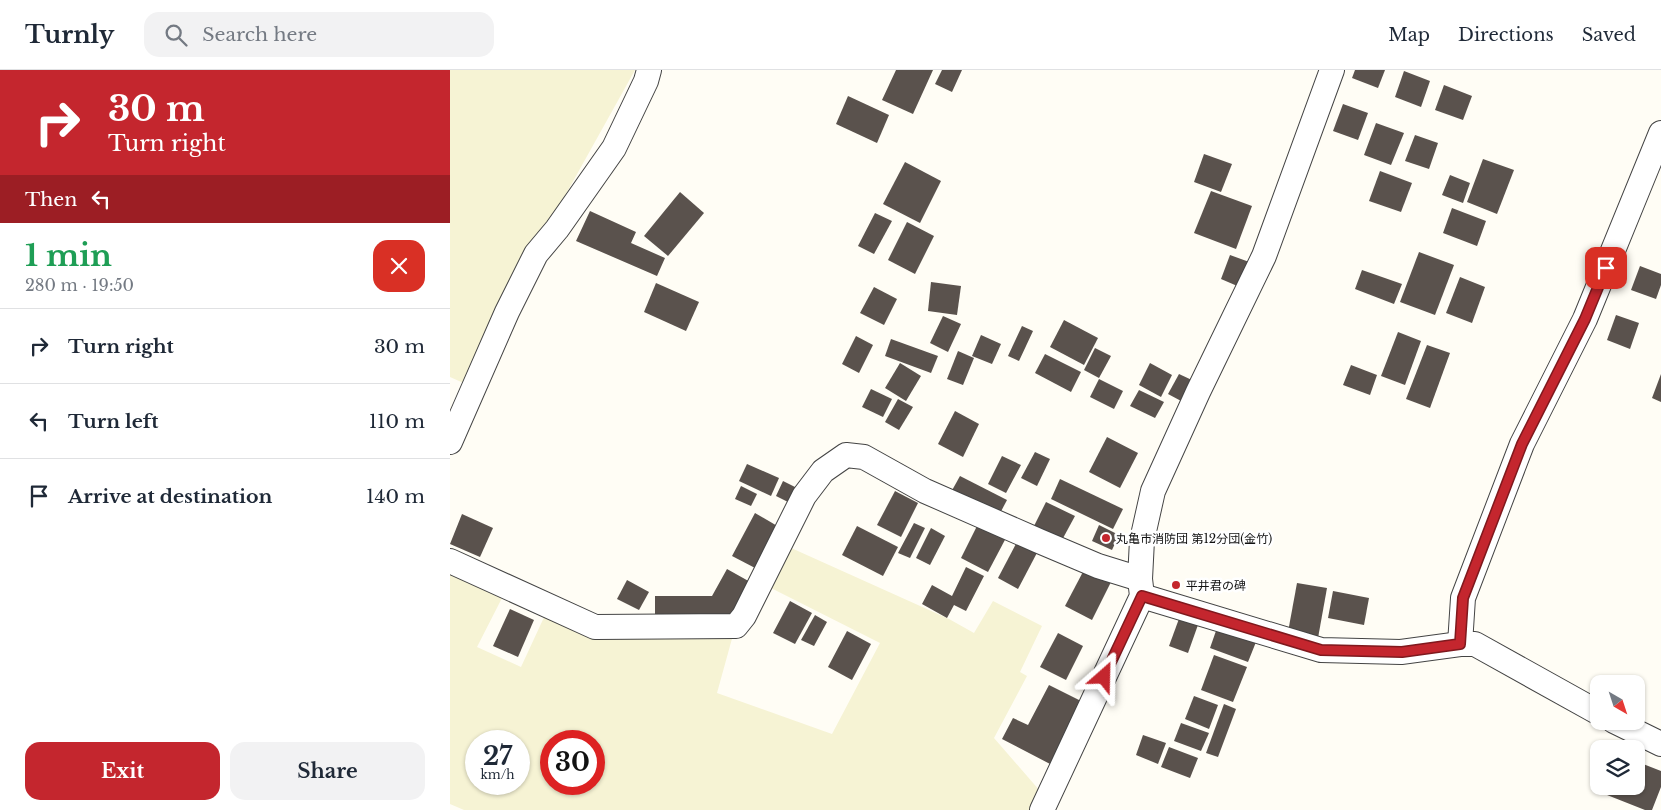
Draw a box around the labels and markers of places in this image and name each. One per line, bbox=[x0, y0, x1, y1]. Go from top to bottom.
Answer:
pin bbox=[1585, 247, 1627, 289]
place label: 丸亀市消防団 第12分団(金竹) bbox=[1116, 531, 1272, 546]
marker: 丸亀市消防団 第12分団(金竹) bbox=[1100, 532, 1112, 544]
place label: 平井君の碑 bbox=[1186, 578, 1246, 593]
marker: 平井君の碑 bbox=[1170, 579, 1182, 591]

